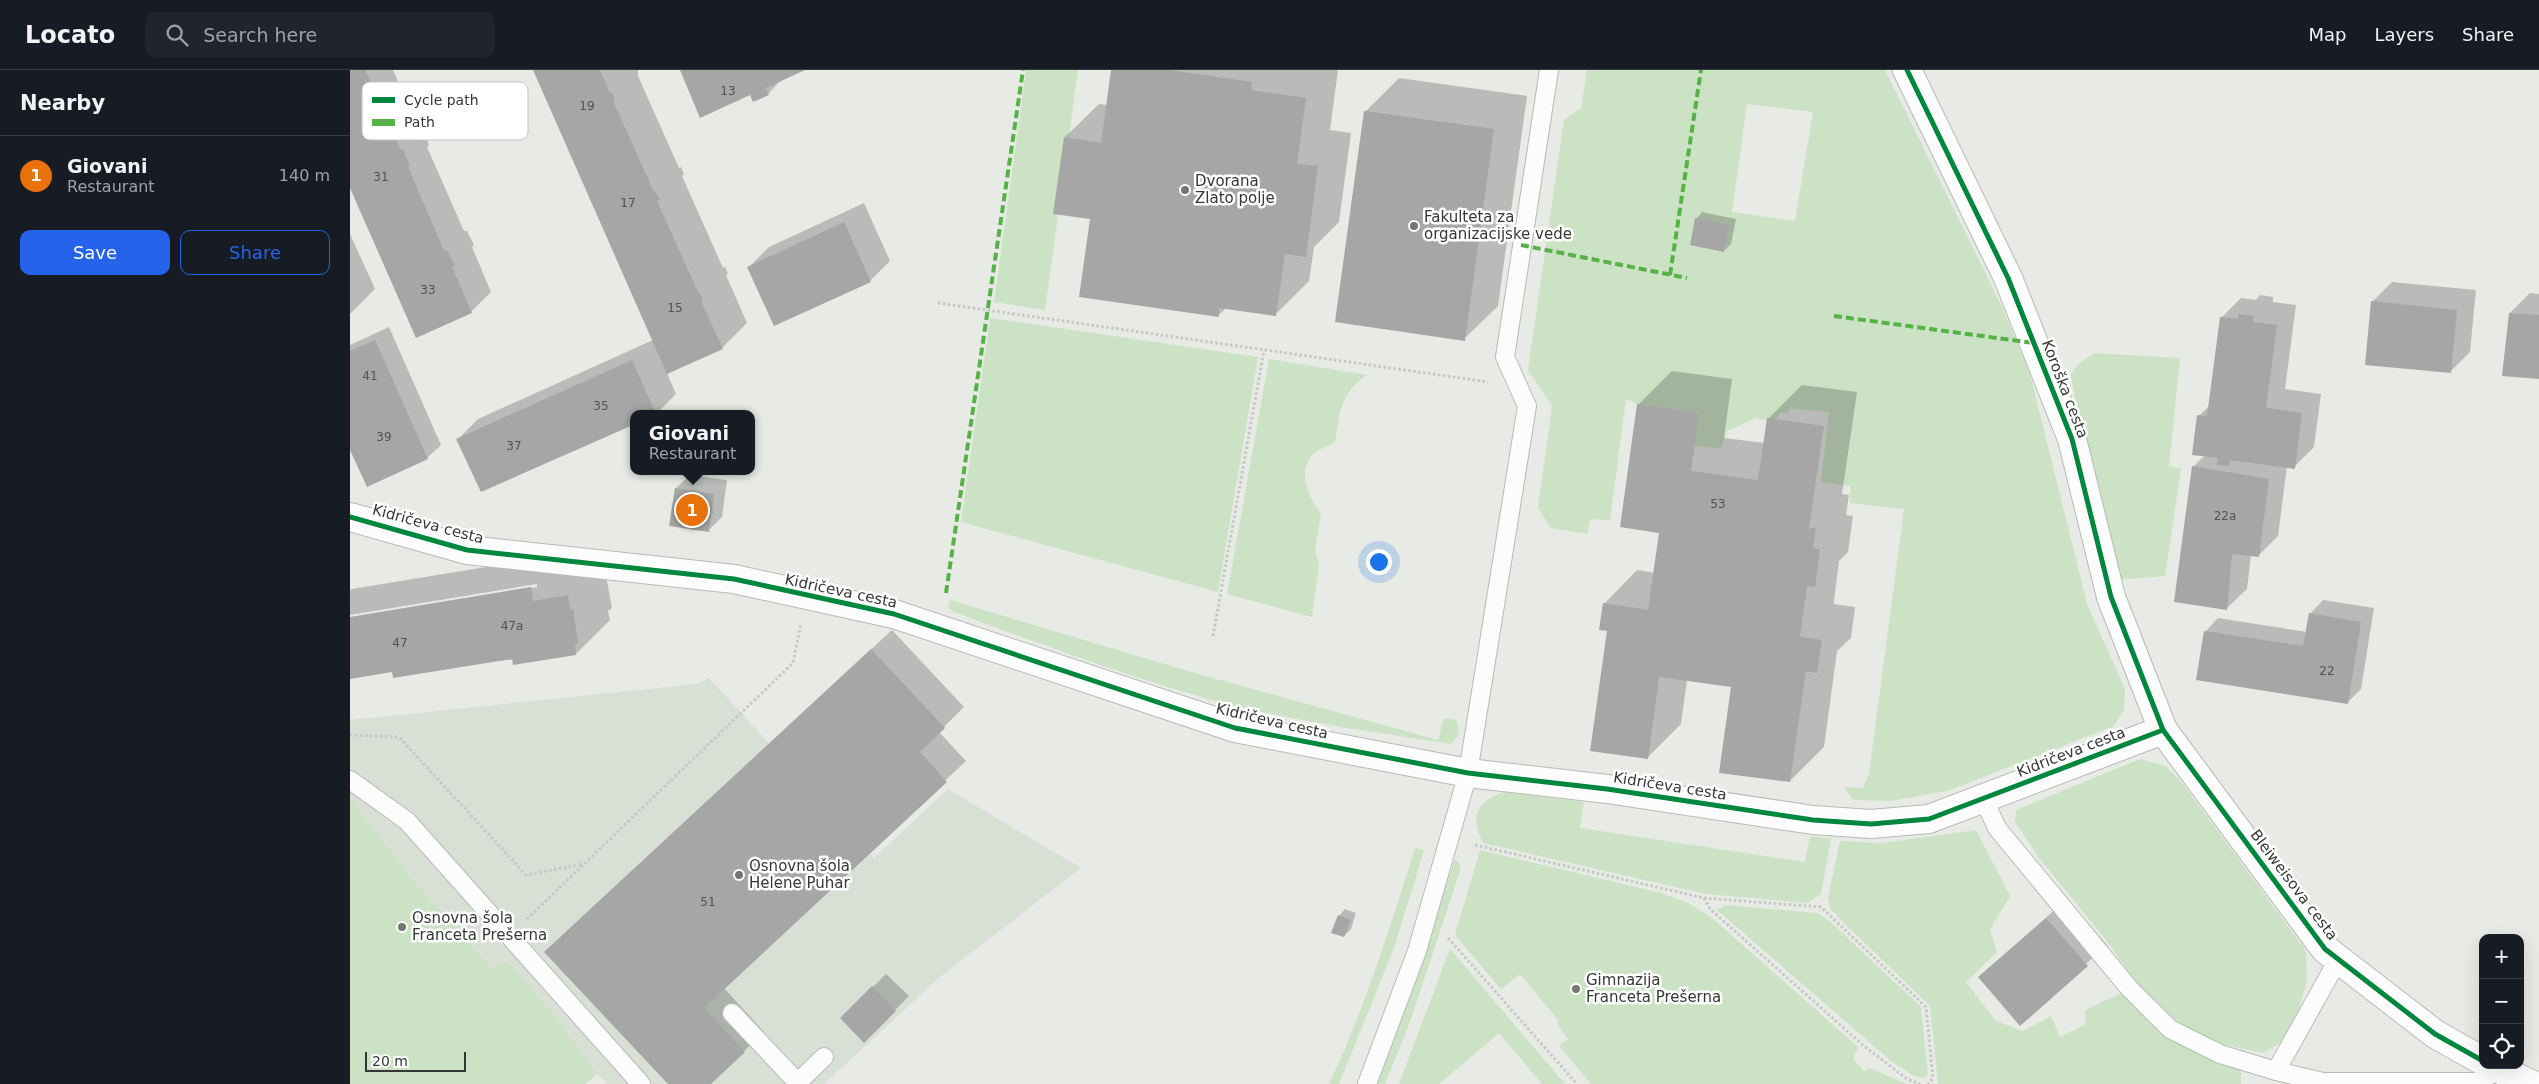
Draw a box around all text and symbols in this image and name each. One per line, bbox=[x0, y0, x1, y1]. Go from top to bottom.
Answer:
search box bbox=[145, 12, 495, 57]
text: Locato bbox=[25, 21, 115, 49]
icon: search bbox=[163, 21, 191, 49]
text: Search here bbox=[203, 24, 317, 46]
text: Map bbox=[2308, 24, 2346, 45]
text: Layers bbox=[2374, 24, 2434, 45]
text: Share bbox=[2462, 24, 2514, 45]
legend bbox=[362, 82, 528, 140]
house number: 13 bbox=[720, 84, 736, 98]
text: Nearby bbox=[20, 91, 105, 115]
text: Cycle path bbox=[404, 92, 479, 108]
house number: 19 bbox=[579, 99, 595, 113]
text: Path bbox=[404, 114, 435, 130]
text: Giovani bbox=[67, 155, 147, 177]
text: 1 bbox=[30, 166, 42, 185]
text: 140 m bbox=[279, 166, 330, 185]
house number: 31 bbox=[373, 170, 389, 184]
place label: Dvorana Zlato polje bbox=[1195, 172, 1275, 207]
text: Restaurant bbox=[67, 177, 155, 196]
marker: Dvorana Zlato polje bbox=[1179, 184, 1191, 196]
house number: 17 bbox=[620, 196, 636, 210]
place label: Fakulteta za organizacijske vede bbox=[1424, 208, 1572, 243]
marker: Fakulteta za organizacijske vede bbox=[1408, 220, 1420, 232]
button: Save bbox=[20, 230, 170, 275]
button: Share bbox=[180, 230, 330, 275]
house number: 33 bbox=[420, 283, 436, 297]
house number: 15 bbox=[667, 301, 683, 315]
street label: Koroška cesta bbox=[2038, 337, 2092, 441]
house number: 41 bbox=[362, 369, 378, 383]
house number: 35 bbox=[593, 399, 609, 413]
popup bbox=[630, 410, 755, 475]
text: Giovani bbox=[649, 422, 729, 444]
house number: 39 bbox=[376, 430, 392, 444]
house number: 37 bbox=[506, 439, 522, 453]
text: Restaurant bbox=[649, 444, 736, 463]
pin: 1 bbox=[676, 491, 708, 529]
house number: 53 bbox=[1710, 497, 1726, 511]
street label: Kidričeva cesta bbox=[370, 500, 486, 548]
house number: 22a bbox=[2214, 509, 2236, 523]
your location bbox=[1366, 549, 1392, 575]
street label: Kidričeva cesta bbox=[783, 570, 899, 612]
house number: 47a bbox=[501, 619, 523, 633]
house number: 47 bbox=[392, 636, 408, 650]
house number: 22 bbox=[2319, 664, 2335, 678]
street label: Kidričeva cesta bbox=[1214, 699, 1330, 743]
street label: Kidričeva cesta bbox=[2014, 723, 2128, 781]
street label: Kidričeva cesta bbox=[1612, 768, 1728, 804]
street label: Bleiweisova cesta bbox=[2247, 826, 2341, 944]
place label: Osnovna šola Helene Puhar bbox=[749, 857, 850, 892]
marker: Osnovna šola Helene Puhar bbox=[733, 869, 745, 881]
house number: 51 bbox=[700, 895, 716, 909]
place label: Osnovna šola Franceta Prešerna bbox=[412, 909, 547, 944]
marker: Osnovna šola Franceta Prešerna bbox=[396, 921, 408, 933]
map controls bbox=[2479, 934, 2524, 1069]
button: + bbox=[2479, 934, 2524, 979]
place label: Gimnazija Franceta Prešerna bbox=[1586, 971, 1721, 1006]
button: − bbox=[2479, 979, 2524, 1024]
marker: Gimnazija Franceta Prešerna bbox=[1570, 983, 1582, 995]
button: locate bbox=[2479, 1024, 2524, 1069]
scale bar bbox=[365, 1049, 466, 1072]
text: 20 m bbox=[372, 1053, 408, 1069]

